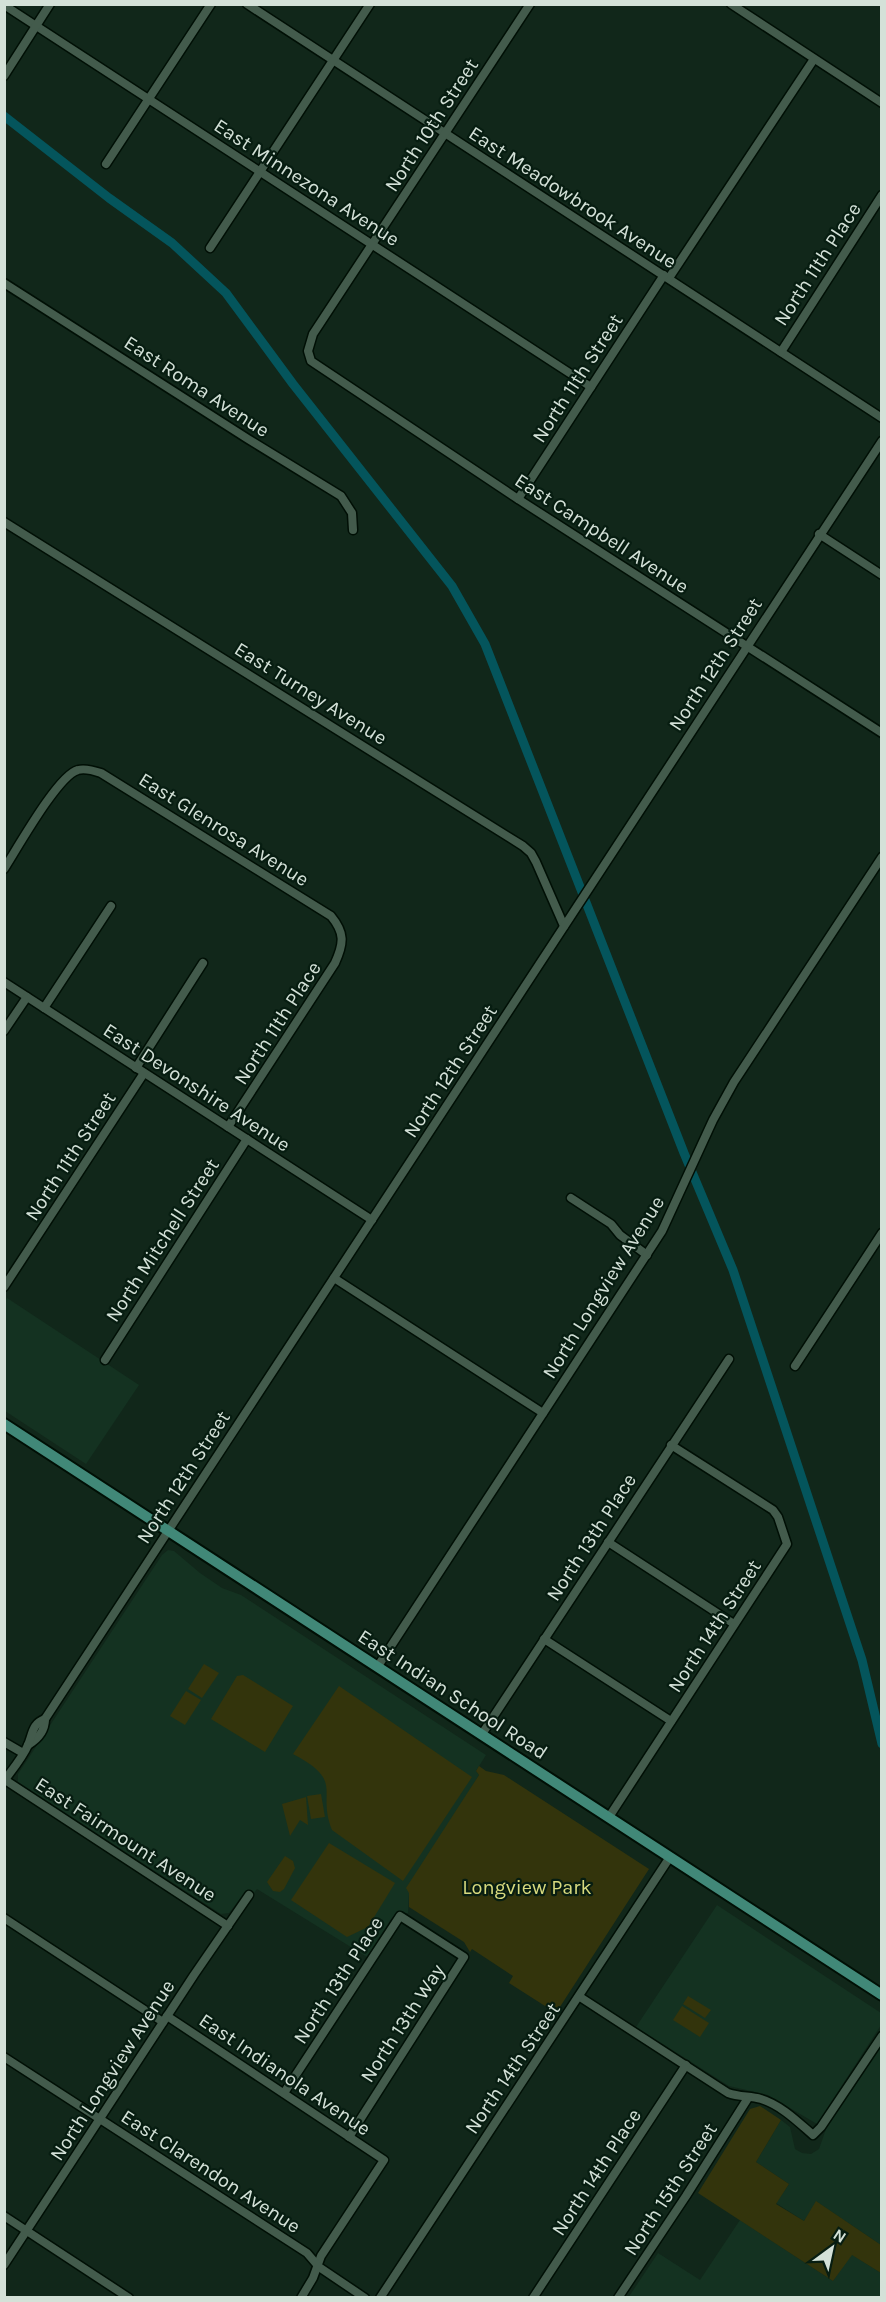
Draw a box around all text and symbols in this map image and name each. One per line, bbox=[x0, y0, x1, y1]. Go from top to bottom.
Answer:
street label: North 10th Street bbox=[380, 54, 483, 196]
street label: East Minnezona Avenue bbox=[210, 114, 404, 251]
street label: East Meadowbrook Avenue bbox=[464, 122, 681, 273]
street label: North 11th Place bbox=[769, 198, 866, 330]
street label: North 11th Street bbox=[527, 309, 628, 447]
street label: East Roma Avenue bbox=[120, 331, 274, 442]
street label: East Campbell Avenue bbox=[511, 469, 693, 598]
street label: North 12th Street bbox=[664, 593, 767, 735]
street label: East Turney Avenue bbox=[230, 637, 391, 750]
street label: East Glenrosa Avenue bbox=[134, 768, 313, 891]
street label: North 11th Place bbox=[229, 957, 326, 1089]
street label: North 12th Street bbox=[399, 1000, 502, 1142]
street label: East Devonshire Avenue bbox=[99, 1018, 294, 1156]
street label: North 11th Street bbox=[20, 1087, 121, 1225]
street label: North Mitchell Street bbox=[101, 1154, 224, 1326]
street label: North Longview Avenue bbox=[538, 1192, 669, 1383]
street label: North 12th Street bbox=[132, 1406, 235, 1548]
street label: North 13th Place bbox=[542, 1469, 641, 1605]
street label: North 14th Street bbox=[663, 1555, 766, 1697]
street label: East Indian School Road bbox=[354, 1625, 552, 1764]
street label: East Fairmount Avenue bbox=[31, 1772, 221, 1907]
park label: Longview Park bbox=[462, 1876, 592, 1899]
street label: North 13th Place bbox=[289, 1912, 388, 2048]
street label: North 13th Way bbox=[356, 1960, 449, 2087]
street label: North Longview Avenue bbox=[45, 1975, 180, 2165]
street label: North 14th Street bbox=[460, 1998, 565, 2138]
street label: East Indianola Avenue bbox=[195, 2008, 375, 2140]
street label: East Clarendon Avenue bbox=[117, 2105, 305, 2238]
street label: North 14th Place bbox=[547, 2105, 646, 2240]
street label: North 15th Street bbox=[619, 2118, 722, 2260]
north arrow bbox=[802, 2218, 862, 2278]
text: N bbox=[830, 2225, 850, 2247]

